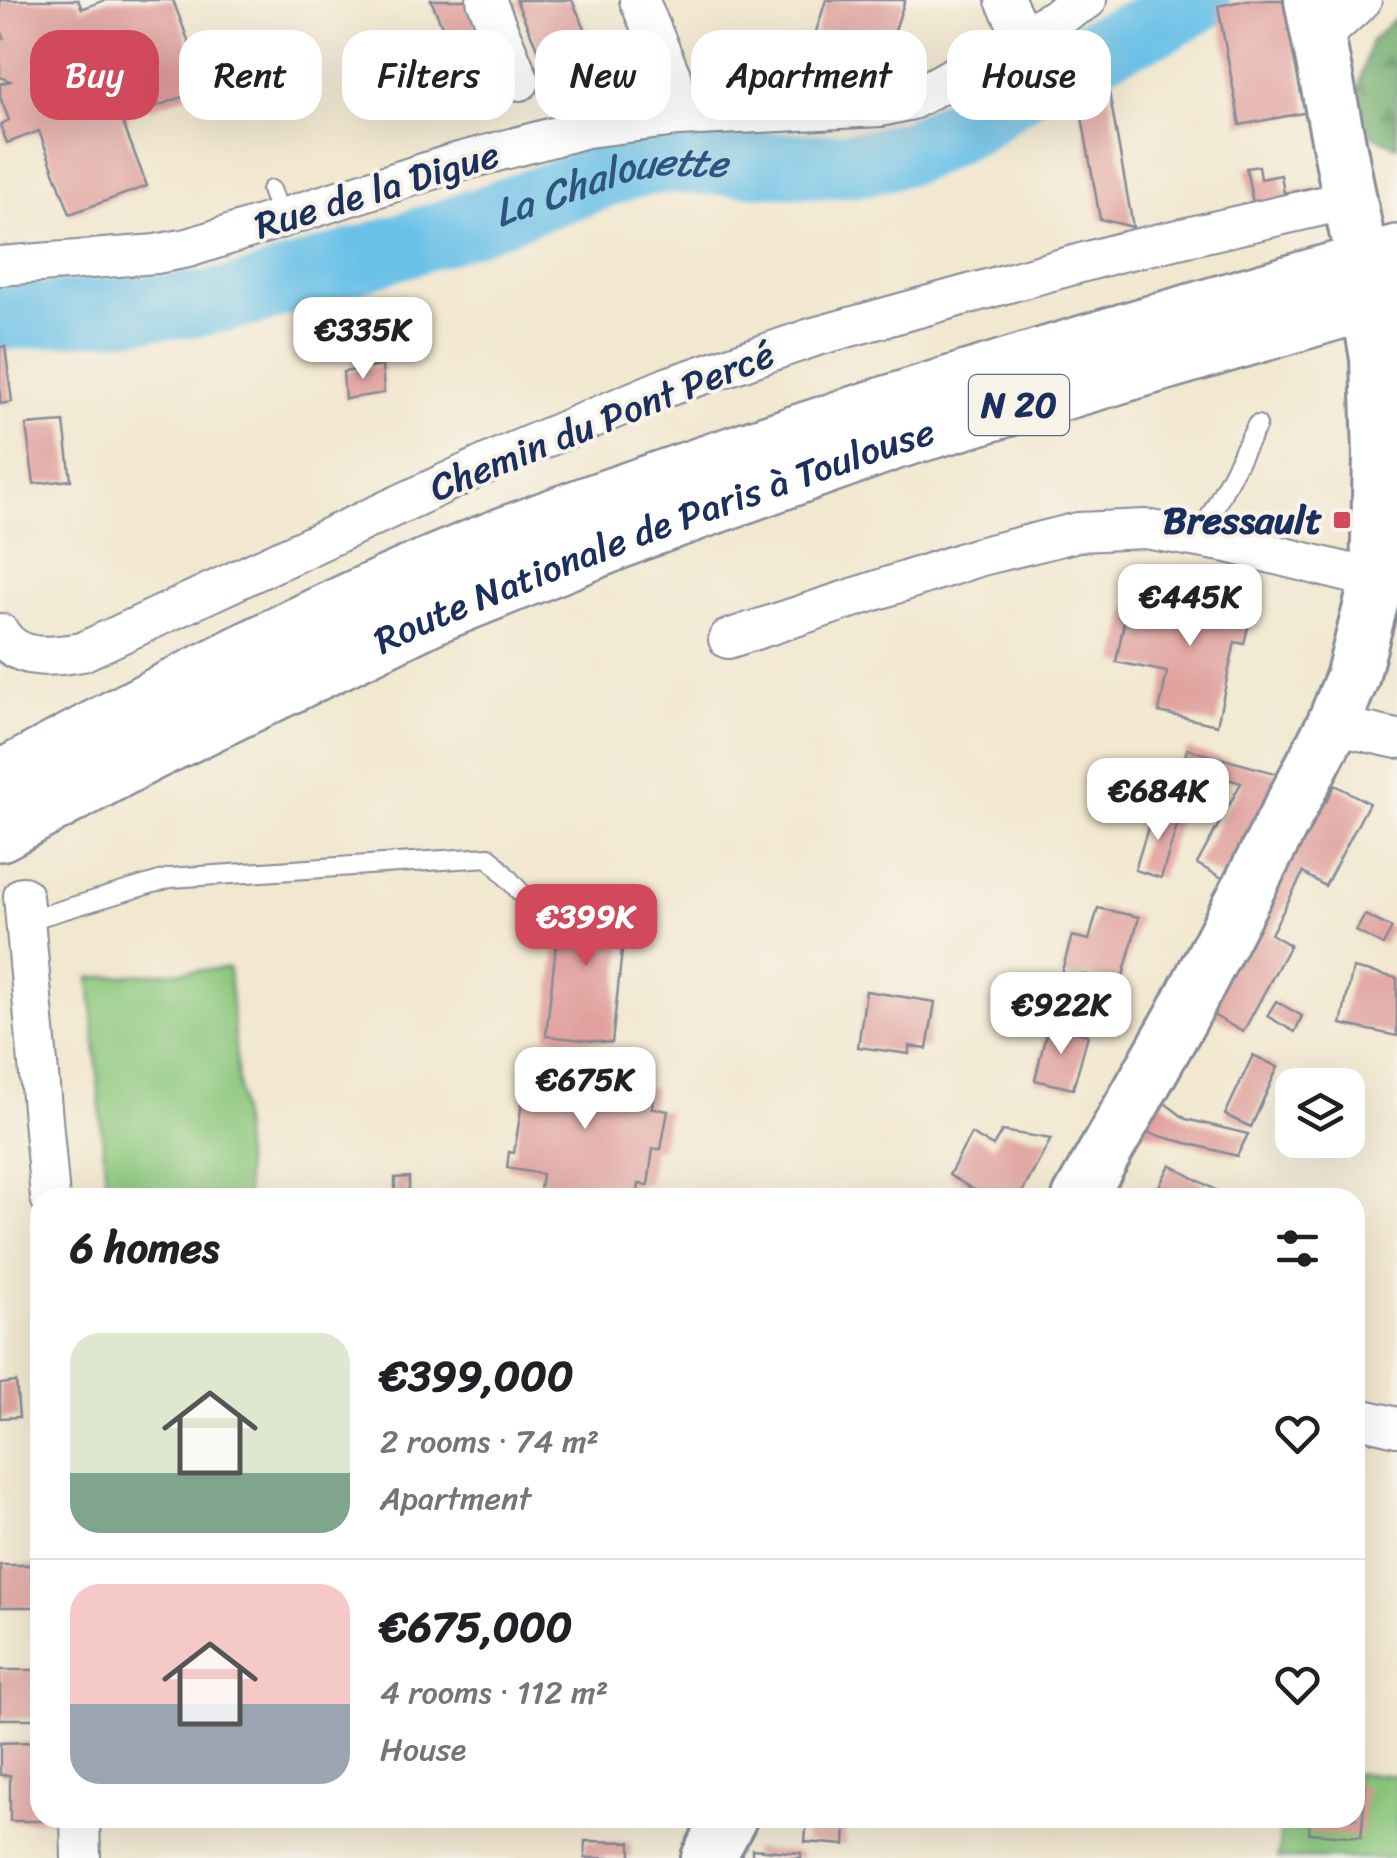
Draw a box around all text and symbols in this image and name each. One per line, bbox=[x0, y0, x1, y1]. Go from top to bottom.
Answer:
chip: Buy bbox=[30, 30, 159, 120]
chip: Rent bbox=[179, 30, 322, 120]
chip: Filters bbox=[342, 30, 515, 120]
chip: New bbox=[535, 30, 671, 120]
chip: Apartment bbox=[691, 30, 927, 120]
chip: House bbox=[947, 30, 1111, 120]
street label: Rue de la Digue bbox=[246, 121, 508, 259]
water label: La Chalouette bbox=[484, 125, 732, 248]
pin: €335K bbox=[293, 297, 433, 382]
text: €335K bbox=[315, 301, 411, 358]
street label: Chemin du Pont Percé bbox=[419, 321, 785, 521]
road number: N 20 bbox=[969, 375, 1069, 435]
street label: Route Nationale de Paris à Toulouse bbox=[362, 398, 943, 673]
place label: Bressault bbox=[1163, 487, 1322, 554]
marker: Bressault bbox=[1331, 509, 1353, 531]
pin: €445K bbox=[1120, 564, 1260, 649]
text: €445K bbox=[1140, 568, 1240, 625]
pin: €684K bbox=[1088, 758, 1228, 843]
text: €684K bbox=[1109, 762, 1207, 819]
pin: €399K bbox=[516, 884, 656, 969]
text: €399K bbox=[537, 888, 635, 945]
pin: €922K bbox=[991, 972, 1131, 1057]
text: €922K bbox=[1012, 976, 1110, 1033]
pin: €675K bbox=[515, 1047, 655, 1132]
text: €675K bbox=[537, 1051, 633, 1108]
map controls bbox=[1275, 1068, 1365, 1158]
button: layers bbox=[1275, 1068, 1365, 1158]
text: 6 homes bbox=[70, 1211, 219, 1285]
icon: filters bbox=[1270, 1221, 1325, 1276]
text: €399,000 bbox=[380, 1339, 573, 1413]
icon: home bbox=[150, 1373, 270, 1493]
icon: heart bbox=[1270, 1406, 1325, 1461]
text: 2 rooms · 74 m² bbox=[380, 1413, 599, 1470]
text: Apartment bbox=[380, 1470, 531, 1527]
text: €675,000 bbox=[380, 1590, 572, 1664]
icon: home bbox=[150, 1624, 270, 1744]
icon: heart bbox=[1270, 1657, 1325, 1712]
text: 4 rooms · 112 m² bbox=[380, 1664, 608, 1721]
text: House bbox=[380, 1721, 466, 1778]

